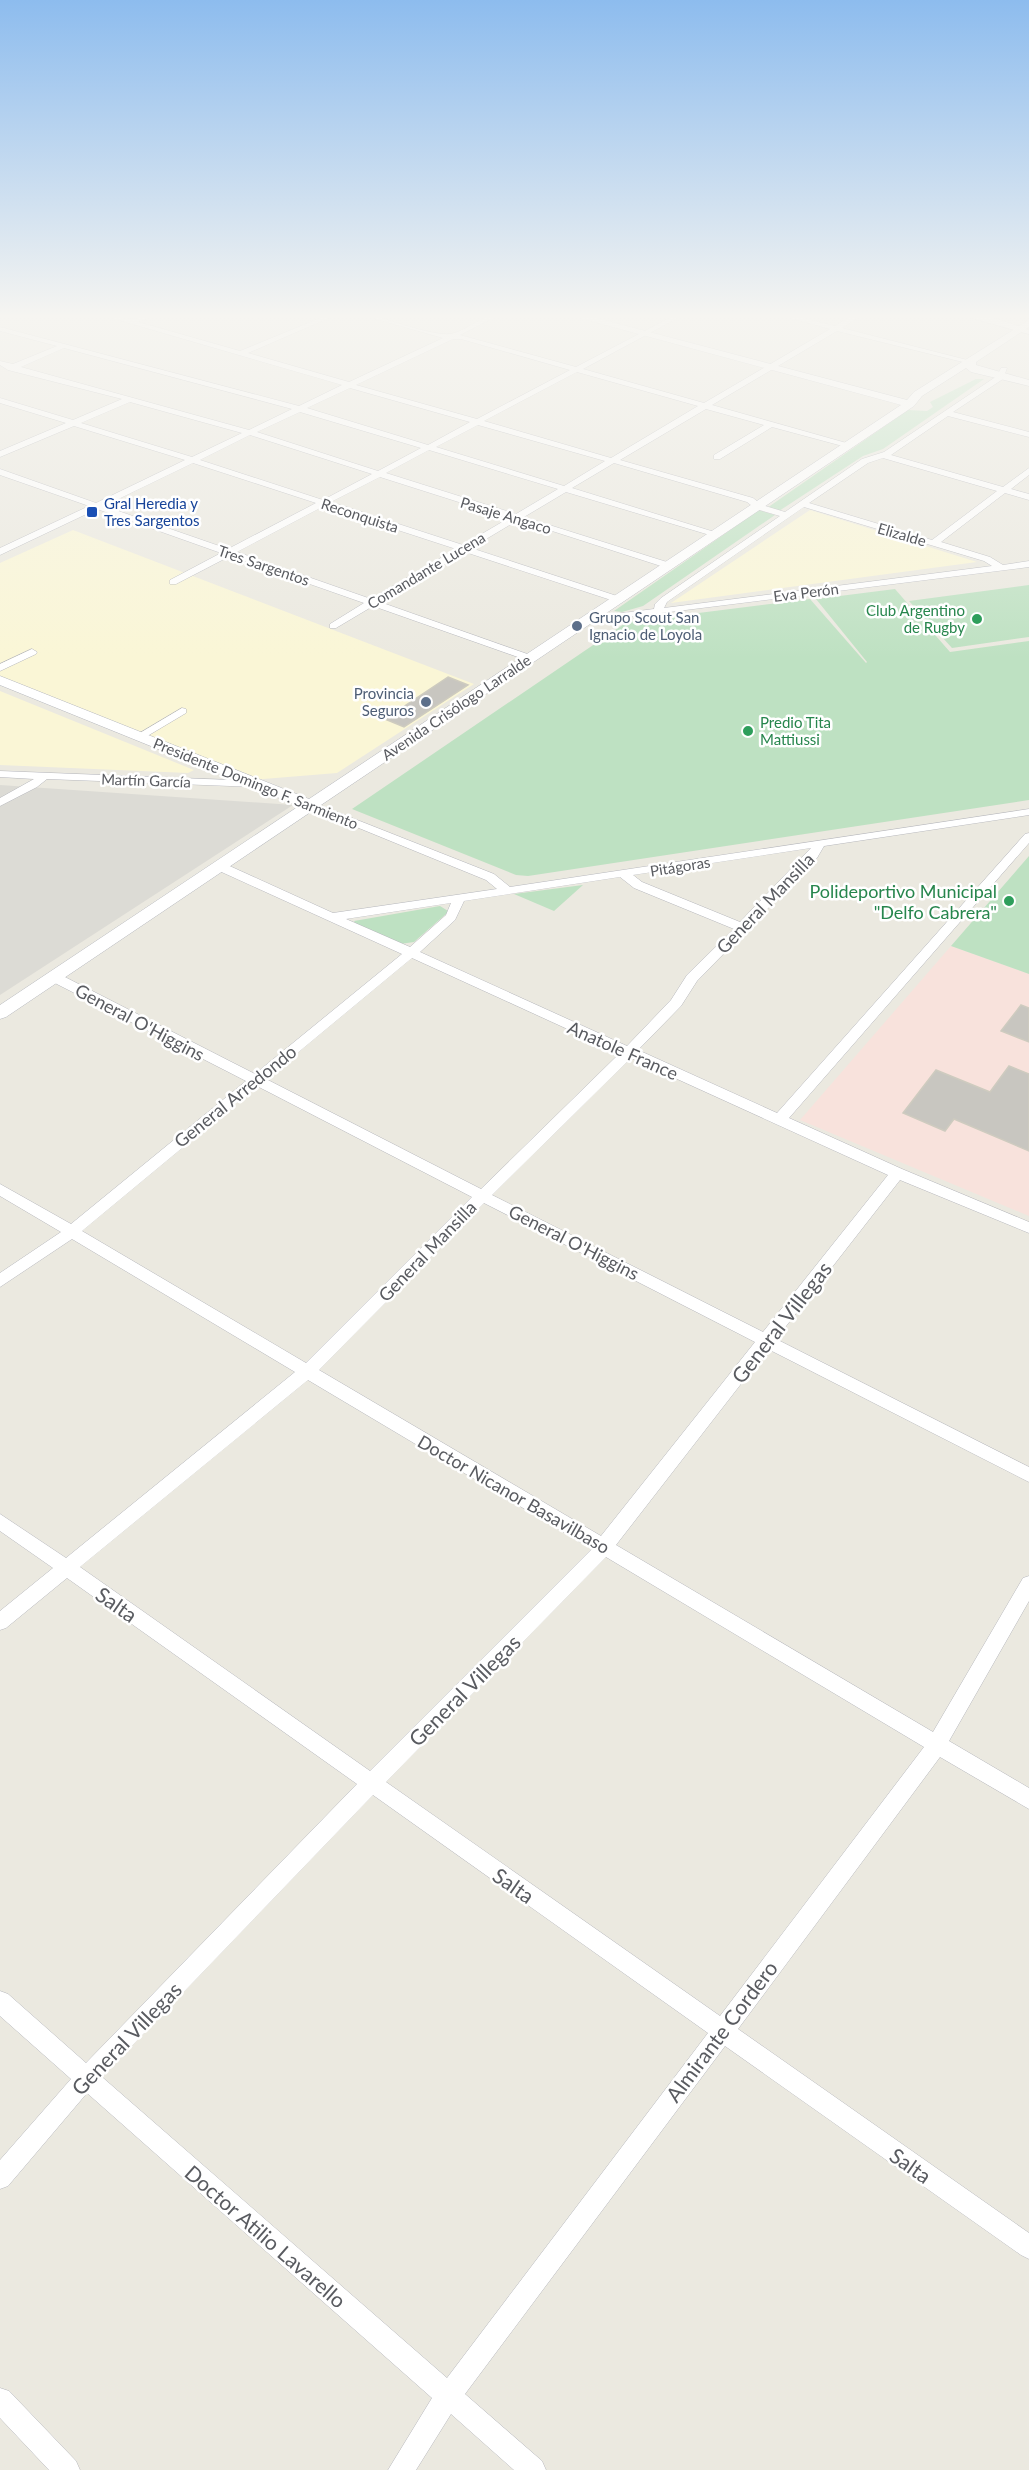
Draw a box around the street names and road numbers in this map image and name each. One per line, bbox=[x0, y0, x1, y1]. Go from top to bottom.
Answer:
street label: Pasaje Angaco bbox=[458, 493, 554, 537]
street label: Reconquista bbox=[319, 494, 401, 536]
street label: Elizalde bbox=[876, 518, 929, 550]
street label: Comandante Lucena bbox=[364, 528, 488, 612]
street label: Tres Sargentos bbox=[216, 541, 312, 589]
street label: Eva Perón bbox=[772, 579, 840, 605]
street label: Avenida Crisólogo Larralde bbox=[378, 650, 534, 764]
street label: Presidente Domingo F. Sarmiento bbox=[151, 734, 361, 832]
street label: Martín García bbox=[101, 769, 191, 791]
street label: General Mansilla bbox=[711, 848, 819, 958]
street label: Pitágoras bbox=[649, 852, 711, 880]
street label: General O'Higgins bbox=[72, 979, 209, 1065]
street label: Anatole France bbox=[564, 1016, 682, 1084]
street label: General Arredondo bbox=[170, 1040, 300, 1152]
street label: General Mansilla bbox=[373, 1196, 481, 1306]
street label: General O'Higgins bbox=[505, 1200, 643, 1284]
street label: General Villegas bbox=[726, 1256, 836, 1388]
street label: Doctor Nicanor Basavilbaso bbox=[414, 1430, 614, 1558]
street label: Salta bbox=[92, 1581, 142, 1627]
street label: General Villegas bbox=[403, 1629, 525, 1751]
street label: Salta bbox=[489, 1862, 539, 1908]
street label: Almirante Cordero bbox=[660, 1956, 782, 2106]
street label: General Villegas bbox=[66, 1976, 186, 2100]
street label: Salta bbox=[886, 2142, 936, 2188]
street label: Doctor Atilio Lavarello bbox=[180, 2159, 352, 2313]

